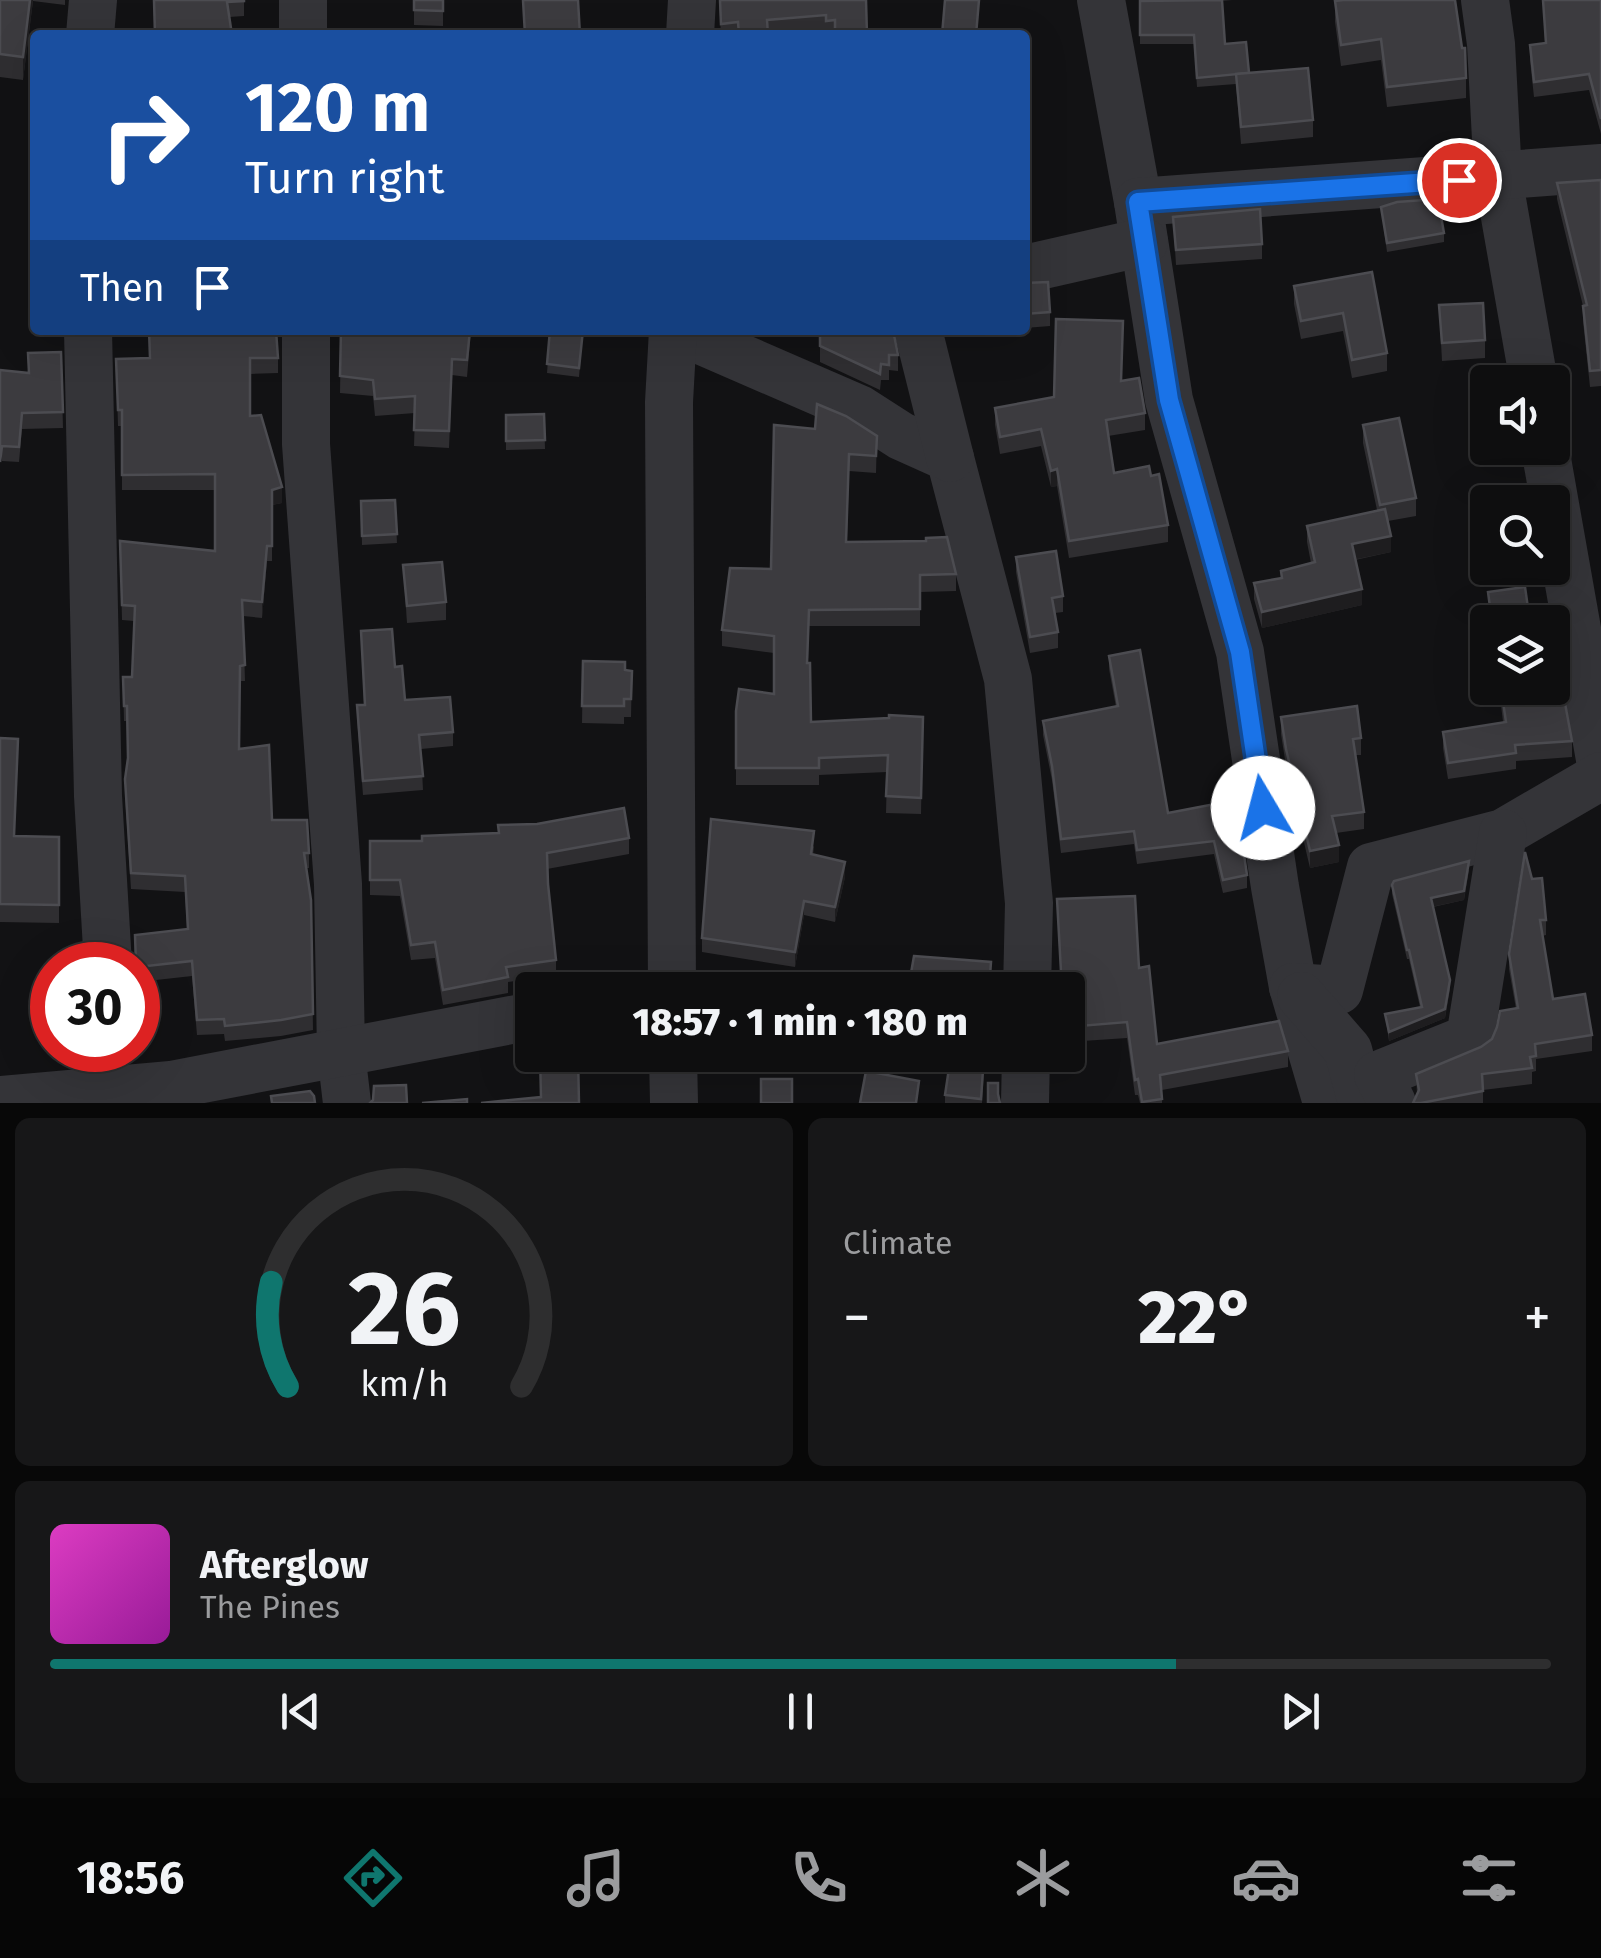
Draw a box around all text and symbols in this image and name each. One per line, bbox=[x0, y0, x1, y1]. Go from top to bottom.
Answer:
text: 120 m bbox=[245, 66, 430, 150]
icon: right bbox=[80, 70, 210, 200]
pin bbox=[1417, 138, 1502, 223]
text: Turn right bbox=[245, 151, 444, 205]
icon: arrive bbox=[1432, 153, 1487, 208]
icon: arrive bbox=[185, 260, 240, 315]
text: Then bbox=[80, 265, 165, 311]
map controls bbox=[1470, 365, 1570, 705]
button: sound bbox=[1470, 365, 1570, 465]
button: search bbox=[1470, 485, 1570, 585]
button: layers bbox=[1470, 605, 1570, 705]
position arrow bbox=[1211, 756, 1315, 860]
speed limit sign: 30 bbox=[30, 942, 160, 1072]
text: 18:57 · 1 min · 180 m bbox=[632, 999, 968, 1045]
text: Climate bbox=[843, 1224, 952, 1262]
text: 26 bbox=[348, 1247, 460, 1372]
text: 22° bbox=[1138, 1273, 1256, 1363]
text: − bbox=[843, 1285, 871, 1351]
text: + bbox=[1524, 1285, 1551, 1351]
text: km/h bbox=[360, 1363, 448, 1405]
text: Afterglow bbox=[200, 1542, 368, 1588]
text: The Pines bbox=[200, 1588, 340, 1626]
icon: previous bbox=[273, 1684, 328, 1739]
icon: pause bbox=[773, 1684, 828, 1739]
icon: next bbox=[1273, 1684, 1328, 1739]
icon: directions bbox=[338, 1843, 408, 1913]
icon: music bbox=[561, 1843, 631, 1913]
icon: phone bbox=[784, 1843, 854, 1913]
icon: climate bbox=[1008, 1843, 1078, 1913]
icon: car bbox=[1231, 1843, 1301, 1913]
icon: filters bbox=[1454, 1843, 1524, 1913]
text: 18:56 bbox=[77, 1851, 184, 1905]

